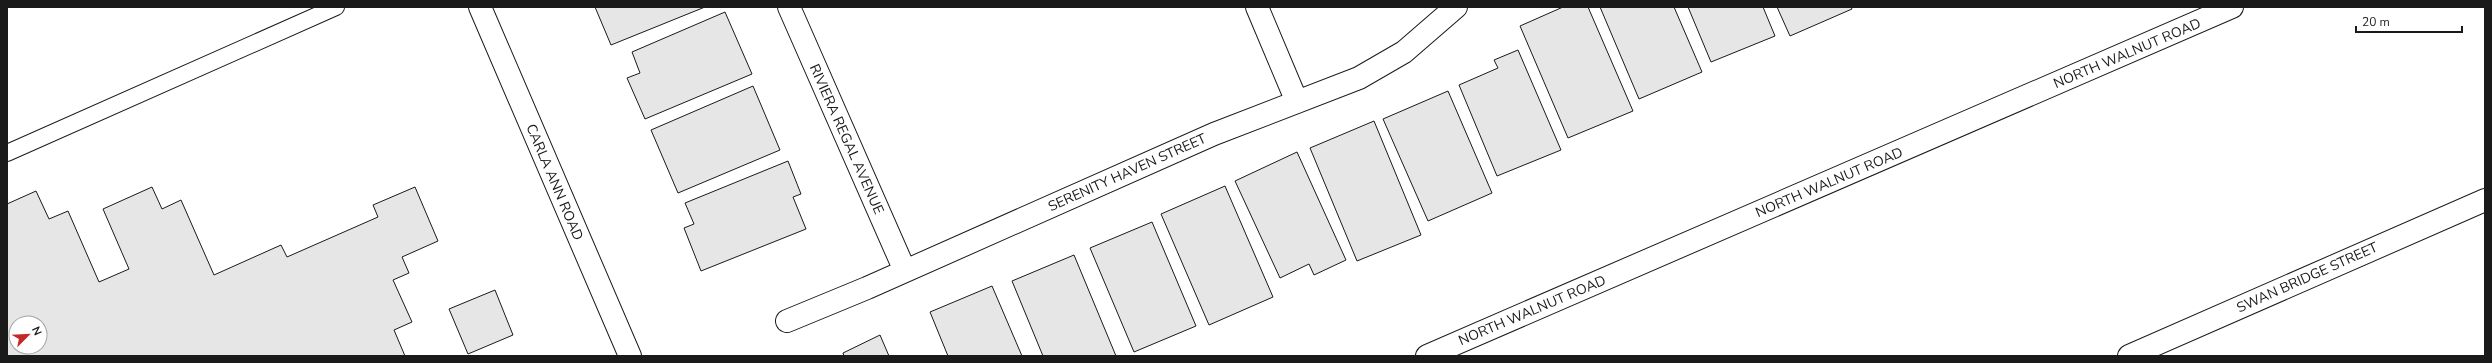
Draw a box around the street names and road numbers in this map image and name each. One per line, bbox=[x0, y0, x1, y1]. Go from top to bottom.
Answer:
street label: NORTH WALNUT ROAD bbox=[2051, 14, 2204, 93]
street label: RIVIERA REGAL AVENUE bbox=[805, 61, 888, 217]
street label: CARLA ANN ROAD bbox=[521, 121, 588, 243]
street label: SERENITY HAVEN STREET bbox=[1045, 129, 1210, 216]
street label: NORTH WALNUT ROAD bbox=[1753, 143, 1906, 222]
street label: SWAN BRIDGE STREET bbox=[2234, 237, 2381, 317]
street label: NORTH WALNUT ROAD bbox=[1456, 271, 1609, 350]

